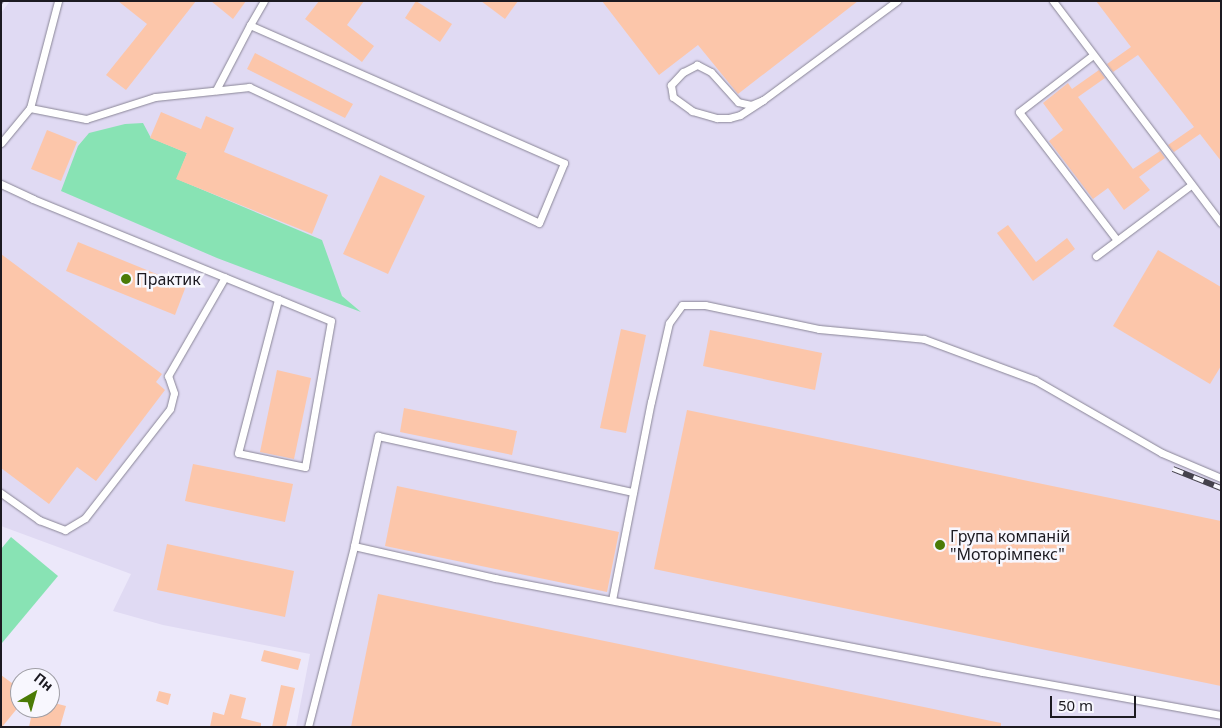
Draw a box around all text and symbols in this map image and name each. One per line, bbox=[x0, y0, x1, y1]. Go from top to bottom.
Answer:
place label: Практик bbox=[136, 269, 201, 289]
marker: Практик bbox=[120, 273, 132, 285]
place label: Група компаній "Моторімпекс" bbox=[950, 526, 1070, 564]
marker: Група компаній "Моторімпекс" bbox=[934, 539, 946, 551]
north arrow bbox=[10, 668, 60, 718]
text: Пн bbox=[30, 668, 58, 695]
scale bar bbox=[1052, 686, 1138, 718]
text: 50 m bbox=[1058, 695, 1093, 715]

